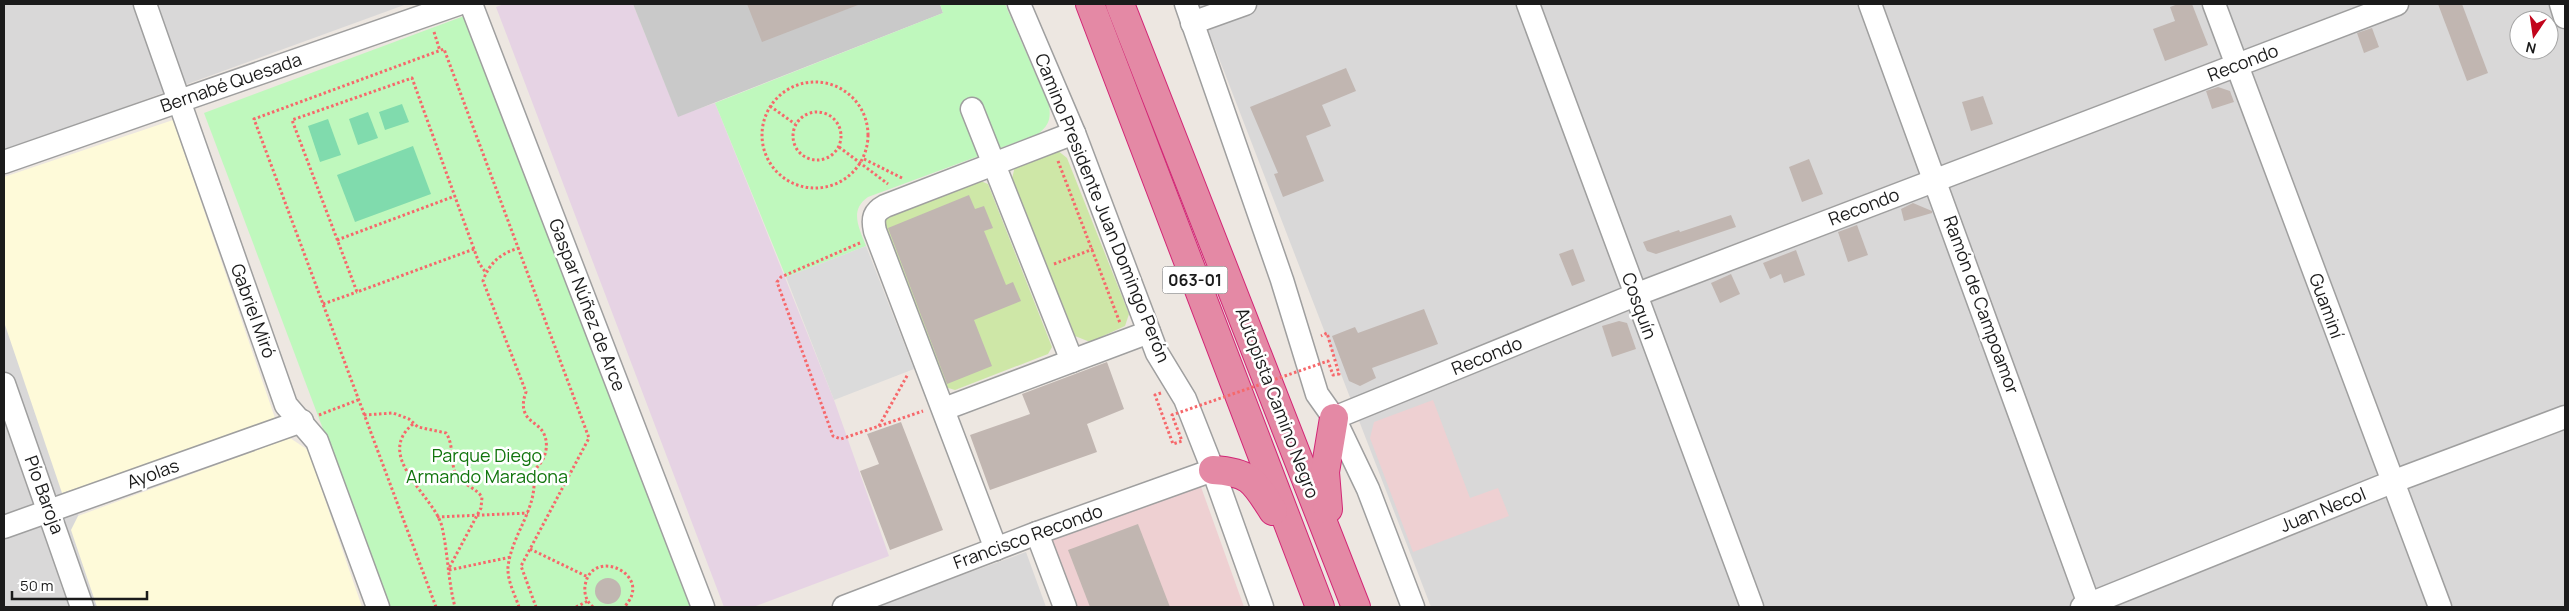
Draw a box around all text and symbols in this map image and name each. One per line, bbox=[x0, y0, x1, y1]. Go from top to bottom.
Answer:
north arrow bbox=[2509, 10, 2559, 60]
street label: Recondo bbox=[2204, 38, 2282, 87]
text: N bbox=[2524, 38, 2538, 59]
street label: Bernabé Quesada bbox=[157, 47, 304, 117]
street label: Camino Presidente Juan Domingo Perón bbox=[1030, 50, 1176, 366]
street label: Recondo bbox=[1825, 182, 1903, 231]
street label: Ramón de Campoamor bbox=[1939, 212, 2026, 398]
street label: Gaspar Núñez de Arce bbox=[544, 215, 632, 394]
street label: Gabriel Miró bbox=[226, 260, 282, 361]
road number: 063-01 bbox=[1162, 266, 1228, 294]
street label: Cosquín bbox=[1617, 269, 1663, 342]
street label: Guaminí bbox=[2304, 270, 2350, 342]
street label: Autopista Camino Negro bbox=[1230, 304, 1325, 501]
street label: Recondo bbox=[1448, 330, 1525, 380]
park label: Parque Diego Armando Maradona bbox=[406, 443, 568, 488]
street label: Pío Baroja bbox=[20, 452, 70, 537]
street label: Ayolas bbox=[123, 453, 182, 494]
street label: Juan Necol bbox=[2276, 481, 2369, 537]
street label: Francisco Recondo bbox=[950, 498, 1106, 574]
scale bar bbox=[12, 568, 148, 600]
text: 50 m bbox=[20, 575, 54, 596]

